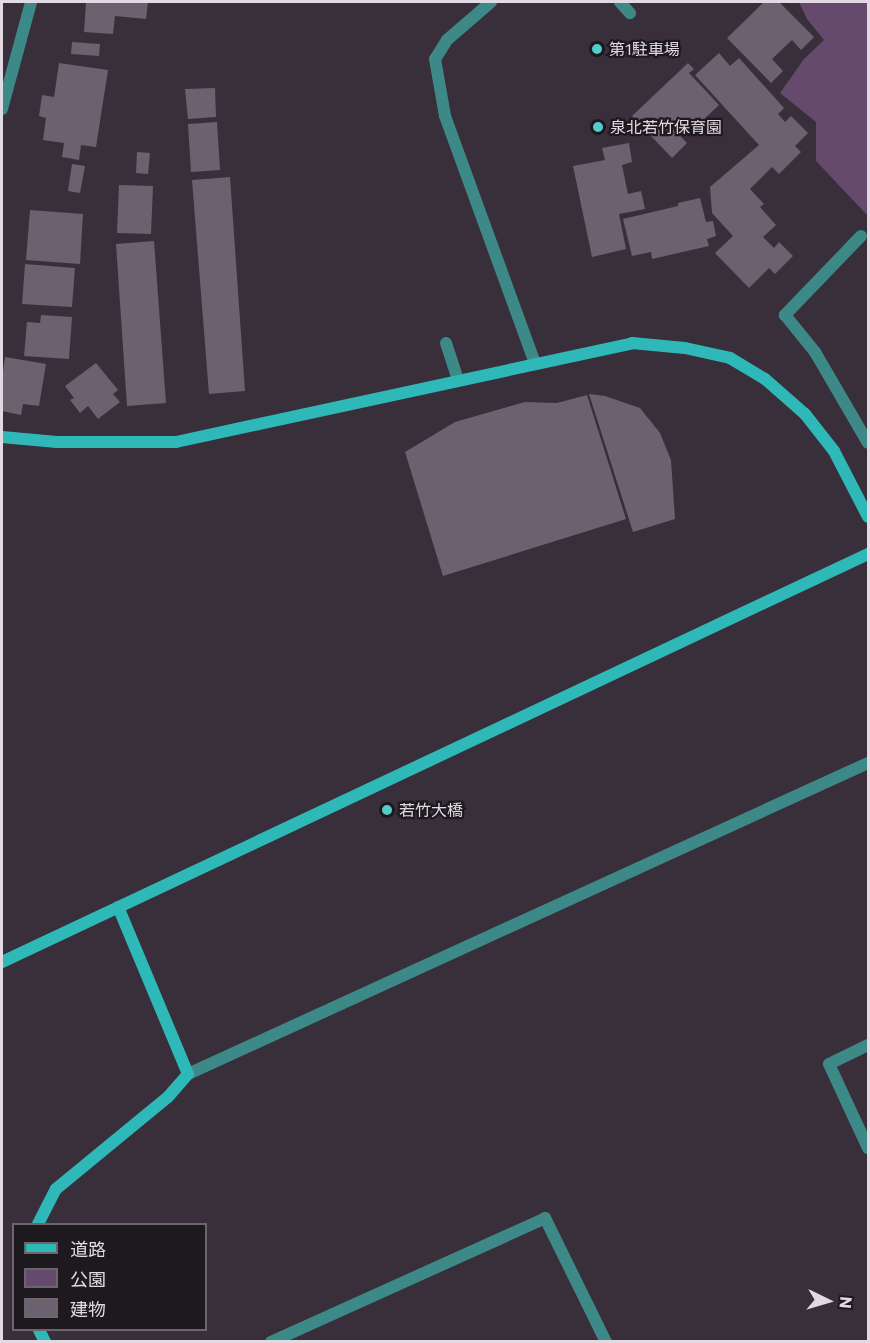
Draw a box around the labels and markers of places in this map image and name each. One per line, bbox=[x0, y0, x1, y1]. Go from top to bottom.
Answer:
place label: 第1駐車場 bbox=[609, 39, 680, 59]
marker: 第1駐車場 bbox=[590, 42, 604, 56]
place label: 泉北若竹保育園 bbox=[610, 117, 722, 137]
marker: 泉北若竹保育園 bbox=[591, 120, 605, 134]
place label: 若竹大橋 bbox=[399, 800, 463, 820]
marker: 若竹大橋 bbox=[380, 803, 394, 817]

